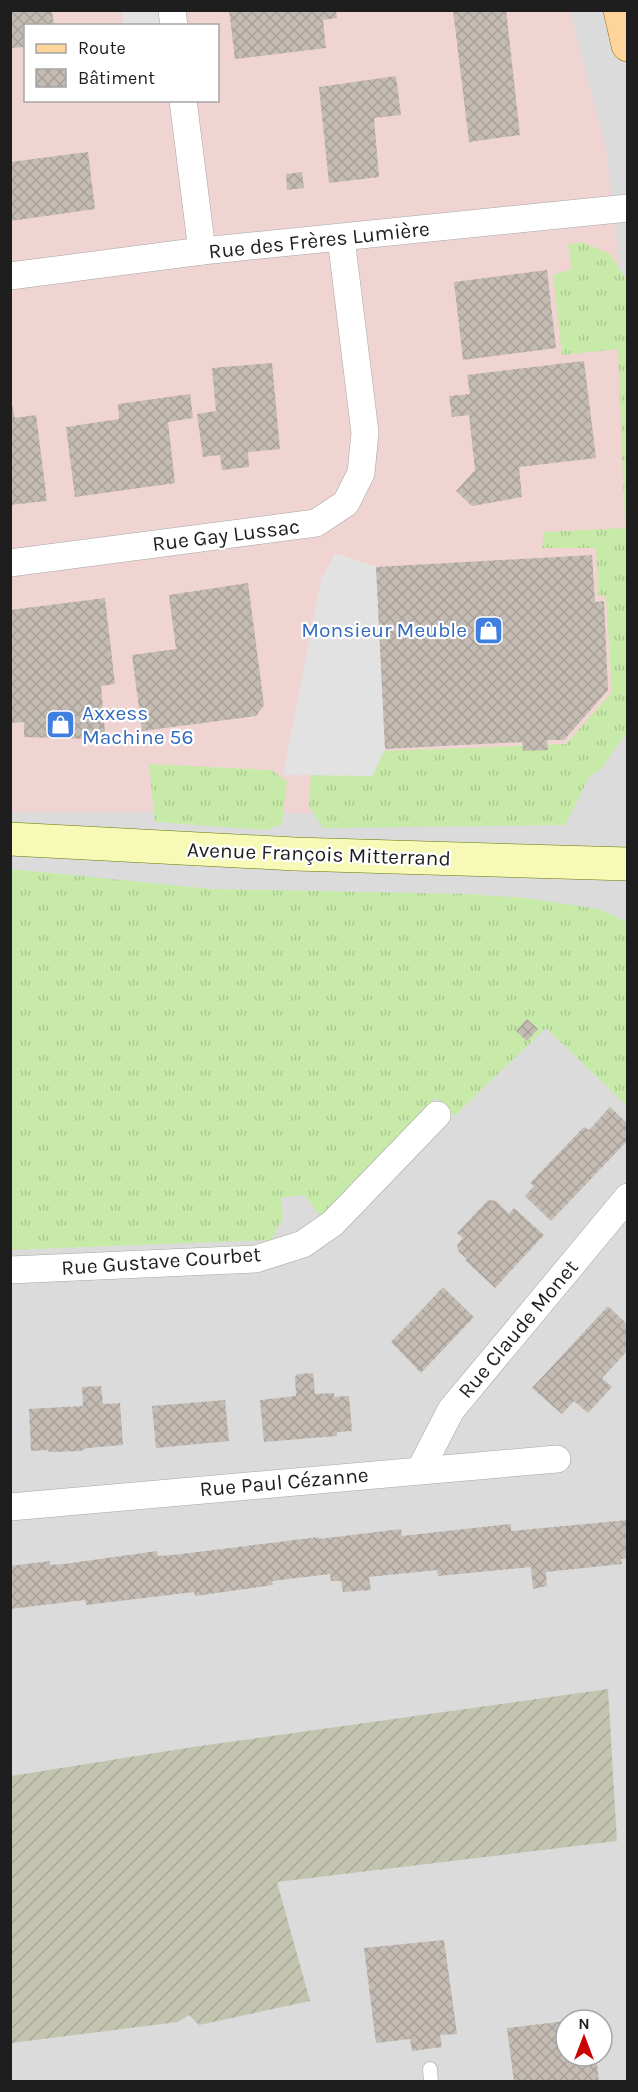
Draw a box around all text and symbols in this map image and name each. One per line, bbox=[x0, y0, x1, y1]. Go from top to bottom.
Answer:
legend bbox=[24, 24, 219, 102]
text: Route bbox=[78, 37, 126, 59]
text: Bâtiment bbox=[78, 67, 155, 89]
street label: Rue des Frères Lumière bbox=[207, 216, 431, 264]
street label: Rue Gay Lussac bbox=[151, 514, 301, 556]
shop icon: Monsieur Meuble bbox=[472, 614, 504, 646]
place label: Monsieur Meuble bbox=[301, 618, 467, 642]
place label: Axxess Machine 56 bbox=[82, 701, 193, 749]
shop icon: Axxess Machine 56 bbox=[45, 709, 77, 741]
street label: Avenue François Mitterrand bbox=[187, 837, 451, 871]
street label: Rue Gustave Courbet bbox=[60, 1242, 262, 1280]
street label: Rue Claude Monet bbox=[453, 1255, 583, 1403]
street label: Rue Paul Cézanne bbox=[199, 1463, 369, 1501]
north arrow bbox=[554, 2008, 614, 2068]
text: N bbox=[578, 2014, 590, 2033]

